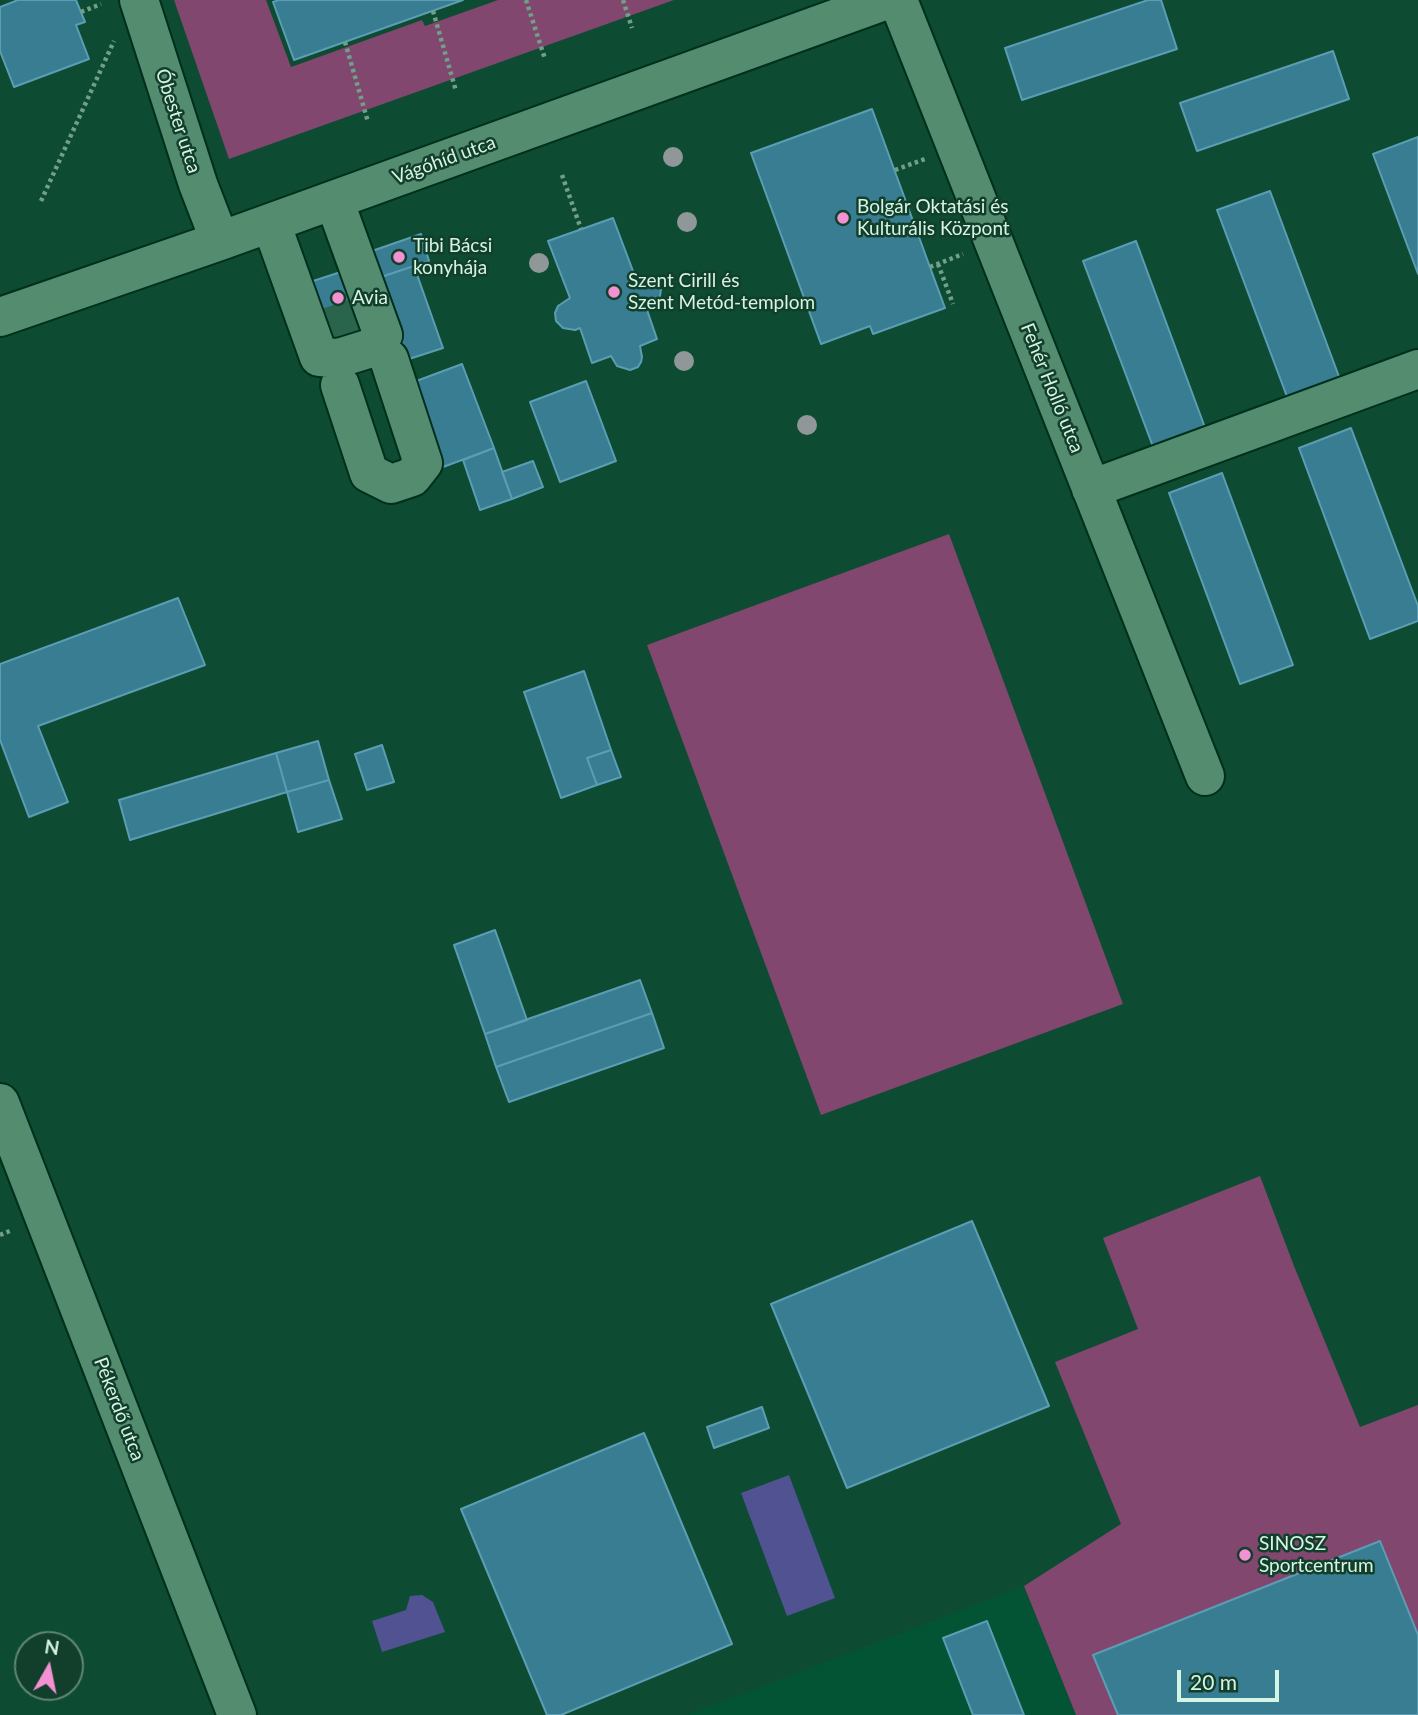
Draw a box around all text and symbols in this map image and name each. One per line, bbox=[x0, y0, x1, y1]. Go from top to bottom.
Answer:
street label: Óbester utca bbox=[150, 66, 206, 176]
street label: Vágóhíd utca bbox=[389, 131, 499, 189]
place label: Bolgár Oktatási és Kulturális Központ bbox=[857, 196, 1010, 240]
marker: Bolgár Oktatási és Kulturális Központ bbox=[835, 210, 851, 226]
place label: Tibi Bácsi konyhája bbox=[413, 235, 492, 279]
marker: Tibi Bácsi konyhája bbox=[391, 249, 407, 265]
place label: Szent Cirill és Szent Metód-templom bbox=[628, 270, 815, 314]
marker: Szent Cirill és Szent Metód-templom bbox=[606, 284, 622, 300]
place label: Avia bbox=[352, 287, 388, 309]
marker: Avia bbox=[330, 290, 346, 306]
street label: Fehér Holló utca bbox=[1016, 320, 1088, 456]
street label: Pékerdő utca bbox=[89, 1354, 149, 1464]
place label: SINOSZ Sportcentrum bbox=[1259, 1533, 1374, 1577]
marker: SINOSZ Sportcentrum bbox=[1237, 1547, 1253, 1563]
north arrow bbox=[14, 1631, 84, 1701]
text: N bbox=[43, 1634, 61, 1659]
scale bar bbox=[1180, 1656, 1282, 1700]
text: 20 m bbox=[1190, 1669, 1237, 1694]

